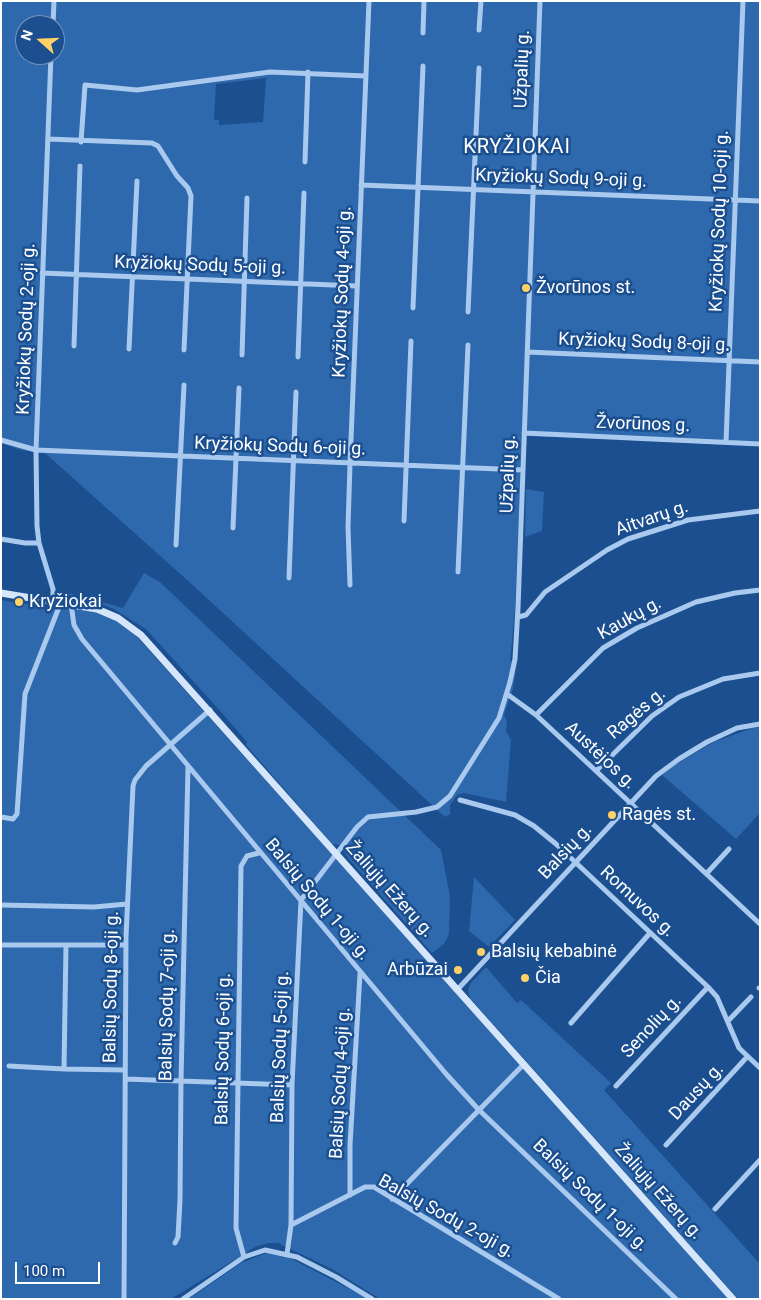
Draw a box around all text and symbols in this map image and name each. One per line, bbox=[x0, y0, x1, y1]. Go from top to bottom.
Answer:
north arrow bbox=[15, 15, 65, 65]
text: N bbox=[18, 28, 36, 43]
street label: Užpalių g. bbox=[511, 29, 535, 109]
street label: Kryžiokų Sodų 10-oji g. bbox=[706, 130, 734, 312]
district label: KRYŽIOKAI bbox=[462, 136, 572, 160]
street label: Kryžiokų Sodų 9-oji g. bbox=[475, 165, 647, 193]
street label: Kryžiokų Sodų 4-oji g. bbox=[329, 206, 357, 378]
street label: Kryžiokų Sodų 2-oji g. bbox=[13, 243, 41, 415]
street label: Kryžiokų Sodų 5-oji g. bbox=[114, 252, 286, 280]
place label: Žvorūnos st. bbox=[536, 277, 635, 299]
marker: Žvorūnos st. bbox=[520, 282, 532, 294]
street label: Kryžiokų Sodų 8-oji g. bbox=[558, 329, 730, 357]
street label: Žvorūnos g. bbox=[596, 413, 690, 437]
street label: Kryžiokų Sodų 6-oji g. bbox=[194, 433, 366, 461]
street label: Užpalių g. bbox=[497, 434, 521, 514]
street label: Aitvarų g. bbox=[613, 496, 691, 542]
place label: Kryžiokai bbox=[29, 591, 102, 613]
street label: Kaukų g. bbox=[594, 593, 666, 645]
marker: Kryžiokai bbox=[13, 596, 25, 608]
street label: Ragės g. bbox=[604, 684, 670, 744]
street label: Austėjos g. bbox=[560, 718, 640, 794]
place label: Ragės st. bbox=[622, 804, 696, 826]
marker: Ragės st. bbox=[606, 809, 618, 821]
street label: Balsių g. bbox=[535, 820, 597, 884]
street label: Balsių Sodų 1-oji g. bbox=[260, 835, 374, 965]
street label: Žaliųjų Ežerų g. bbox=[340, 837, 438, 943]
street label: Romuvos g. bbox=[595, 862, 679, 942]
street label: Balsių Sodų 8-oji g. bbox=[100, 911, 124, 1063]
street label: Balsių Sodų 7-oji g. bbox=[156, 929, 180, 1081]
place label: Balsių kebabinė bbox=[491, 941, 617, 963]
marker: Balsių kebabinė bbox=[475, 946, 487, 958]
place label: Arbūzai bbox=[387, 959, 448, 981]
marker: Arbūzai bbox=[452, 964, 464, 976]
place label: Čia bbox=[535, 967, 561, 989]
street label: Balsių Sodų 5-oji g. bbox=[268, 971, 294, 1123]
marker: Čia bbox=[519, 972, 531, 984]
street label: Balsių Sodų 6-oji g. bbox=[212, 973, 236, 1125]
street label: Senolių g. bbox=[617, 991, 687, 1063]
street label: Balsių Sodų 4-oji g. bbox=[326, 1006, 356, 1160]
street label: Dausų g. bbox=[665, 1059, 729, 1125]
street label: Balsių Sodų 1-oji g. bbox=[528, 1135, 652, 1257]
street label: Žaliųjų Ežerų g. bbox=[609, 1139, 707, 1245]
street label: Balsių Sodų 2-oji g. bbox=[374, 1171, 518, 1263]
scale bar bbox=[18, 1252, 102, 1284]
text: 100 m bbox=[23, 1262, 65, 1280]

